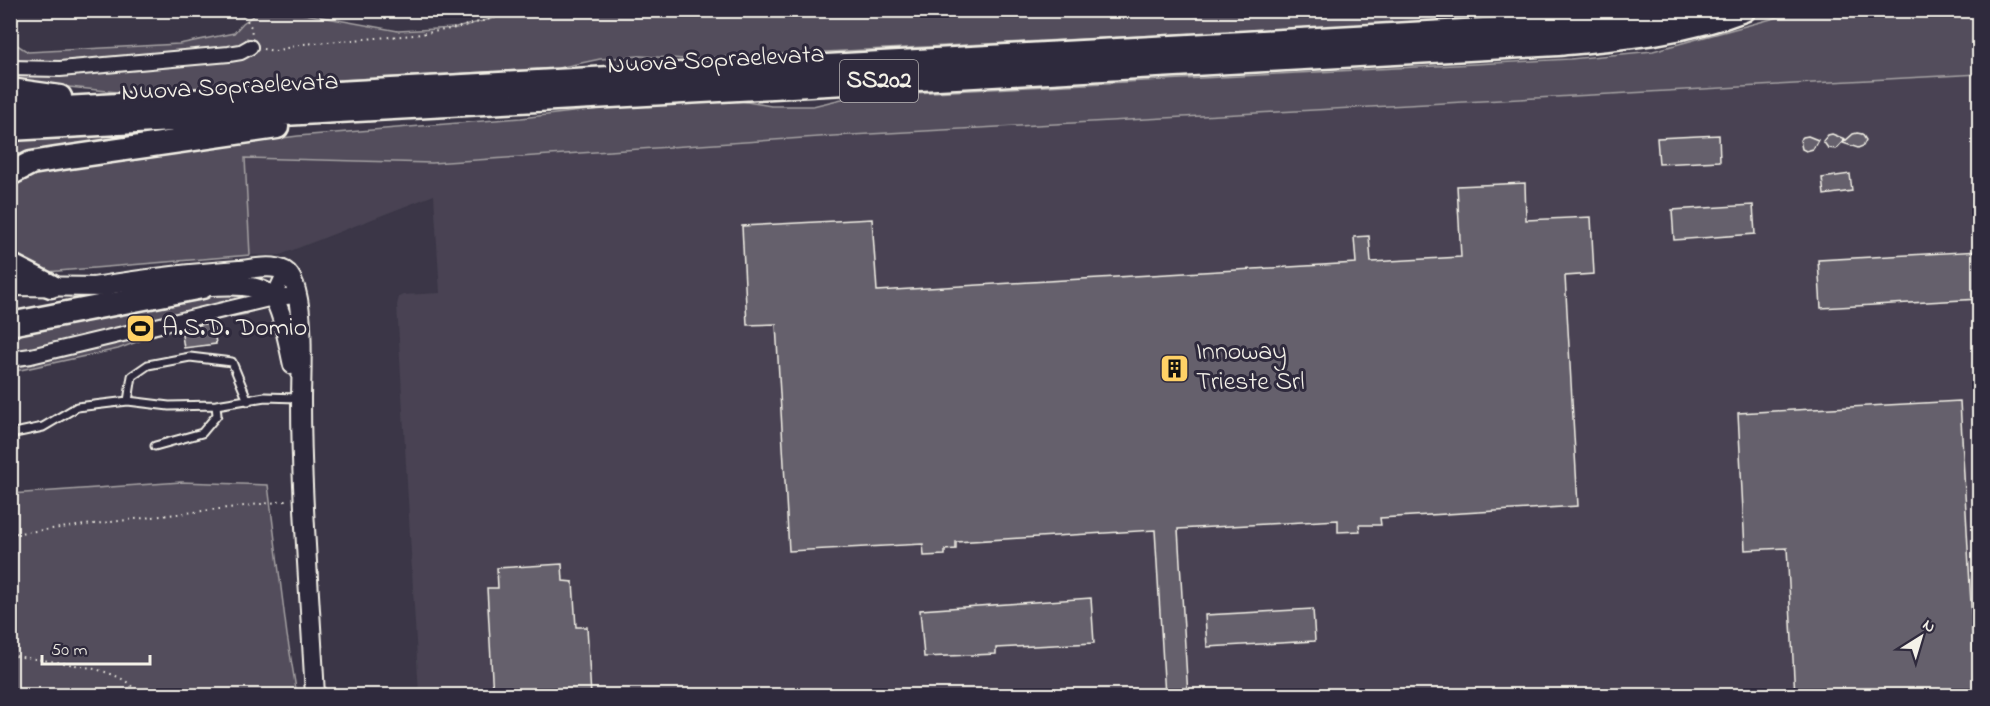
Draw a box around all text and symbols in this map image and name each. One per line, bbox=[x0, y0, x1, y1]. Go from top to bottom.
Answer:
street label: Nuova Sopraelevata bbox=[606, 36, 826, 86]
road number: SS202 bbox=[840, 60, 918, 102]
street label: Nuova Sopraelevata bbox=[120, 63, 340, 113]
place label: A.S.D. Domio bbox=[162, 310, 307, 348]
sports icon: A.S.D. Domio bbox=[125, 313, 157, 345]
place label: Innoway Trieste Srl bbox=[1196, 334, 1305, 402]
building icon: Innoway Trieste Srl bbox=[1159, 352, 1191, 384]
north arrow bbox=[1891, 607, 1951, 667]
text: N bbox=[1917, 614, 1941, 640]
scale bar bbox=[42, 628, 150, 666]
text: 50 m bbox=[51, 638, 88, 664]

